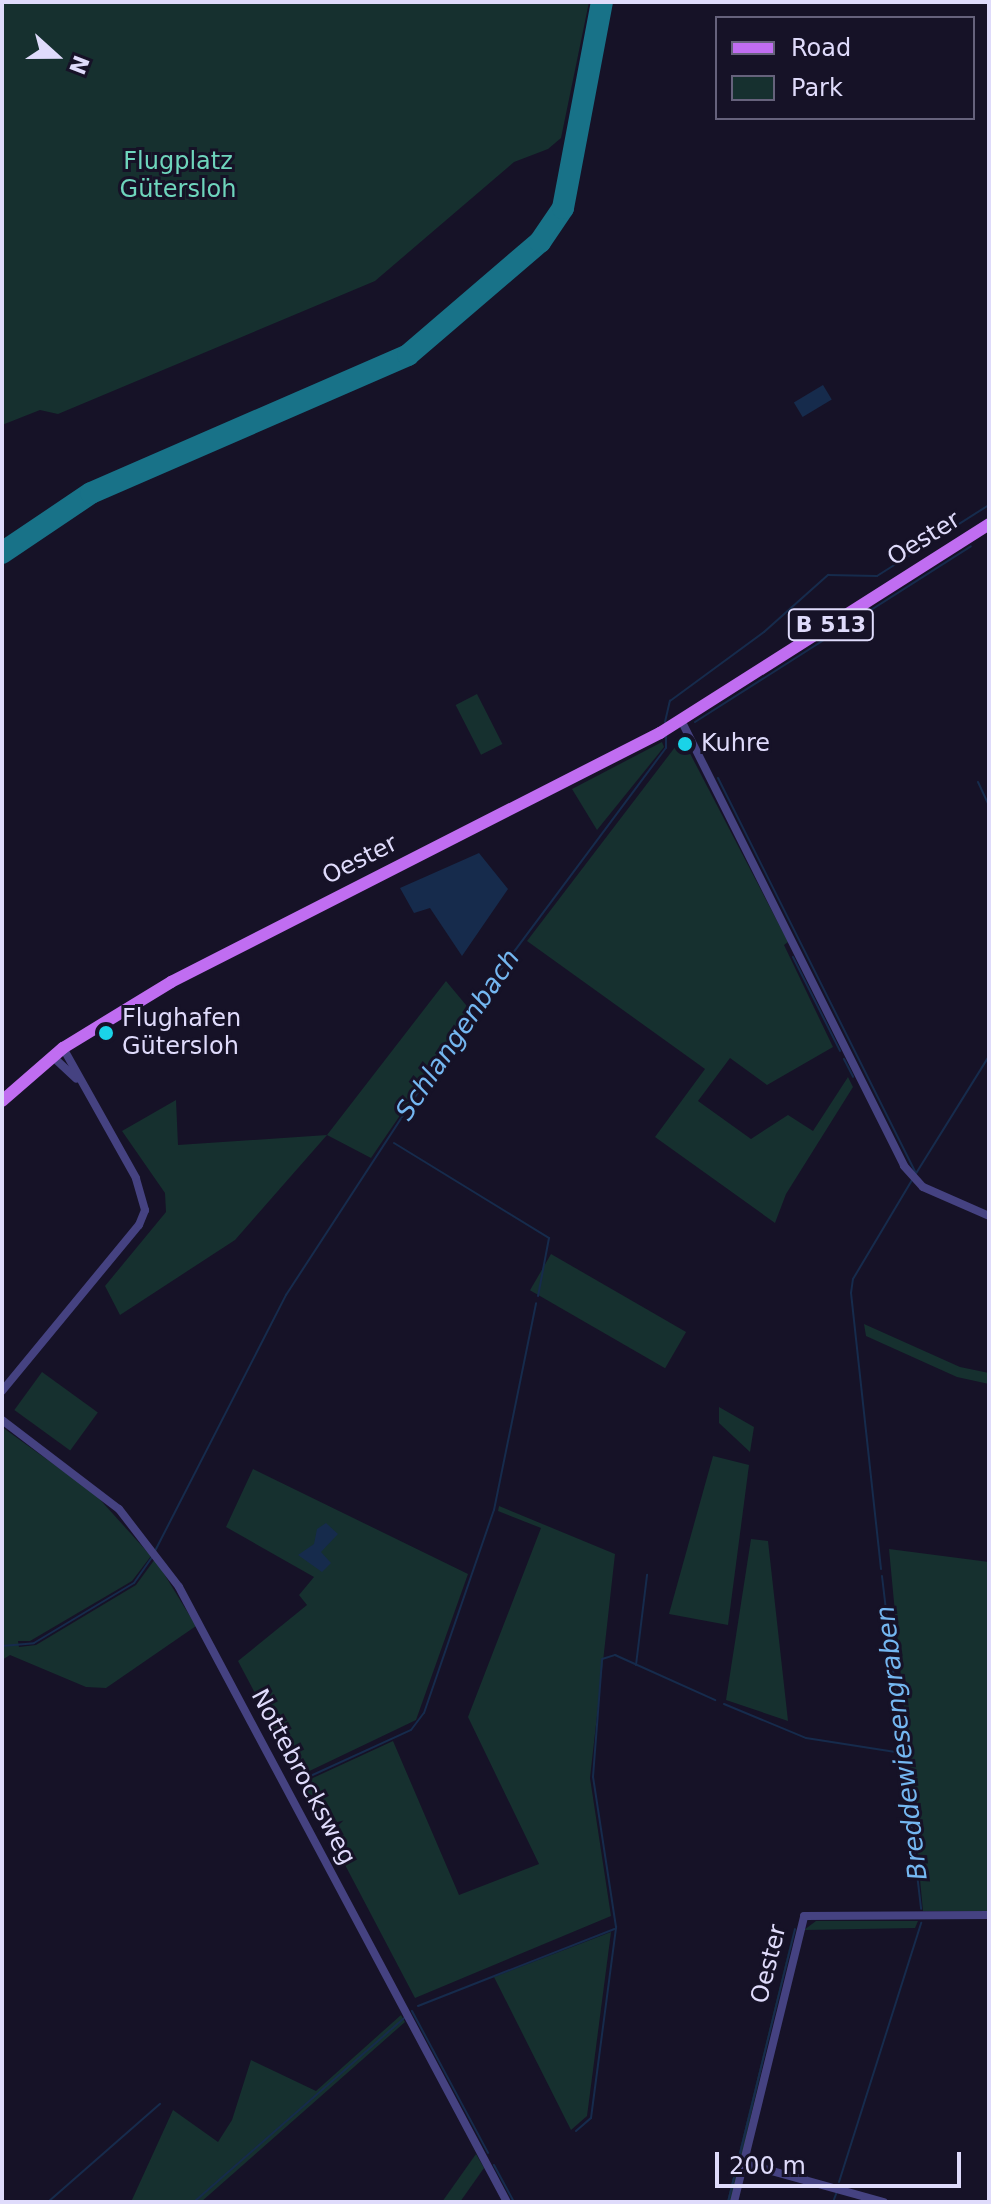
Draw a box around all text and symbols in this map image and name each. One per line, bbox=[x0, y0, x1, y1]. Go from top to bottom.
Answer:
north arrow bbox=[16, 16, 96, 96]
legend bbox=[715, 16, 975, 120]
text: Road bbox=[791, 34, 851, 62]
text: N bbox=[64, 52, 94, 78]
text: Park bbox=[791, 74, 843, 102]
park label: Flugplatz Gütersloh bbox=[120, 148, 236, 204]
street label: Oester bbox=[882, 506, 966, 572]
road number: B 513 bbox=[787, 607, 875, 643]
place label: Kuhre bbox=[701, 730, 770, 758]
marker: Kuhre bbox=[676, 735, 694, 753]
street label: Oester bbox=[318, 829, 402, 891]
water label: Schlangenbach bbox=[389, 944, 527, 1126]
place label: Flughafen Gütersloh bbox=[122, 1005, 241, 1061]
marker: Flughafen Gütersloh bbox=[97, 1024, 115, 1042]
water label: Breddewiesengraben bbox=[870, 1604, 934, 1882]
street label: Nottebrocksweg bbox=[245, 1684, 361, 1870]
street label: Oester bbox=[745, 1922, 793, 2006]
scale bar bbox=[719, 2136, 965, 2186]
text: 200 m bbox=[729, 2152, 806, 2180]

